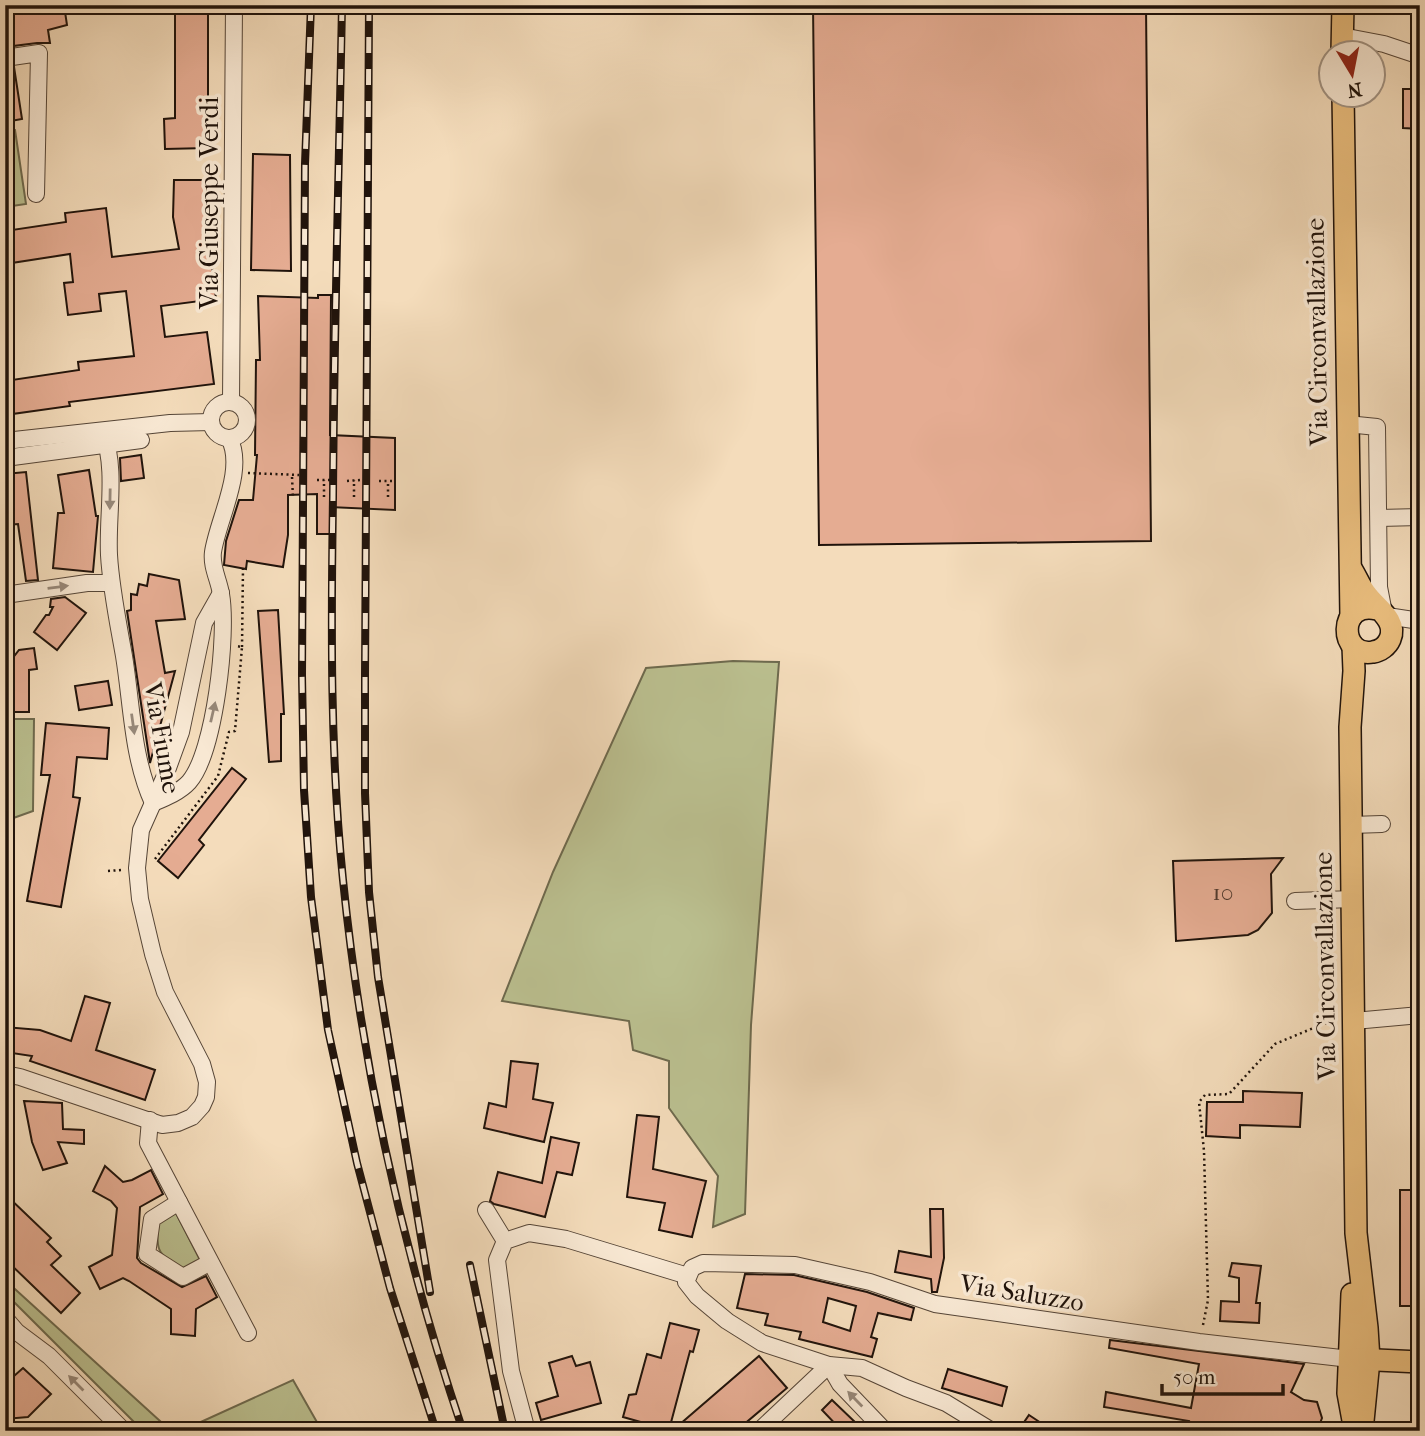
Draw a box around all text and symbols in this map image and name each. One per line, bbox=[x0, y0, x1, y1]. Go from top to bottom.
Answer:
north arrow bbox=[1316, 38, 1386, 108]
text: N bbox=[1345, 78, 1364, 102]
street label: Via Giuseppe Verdi bbox=[194, 96, 225, 310]
street label: Via Circonvallazione bbox=[1300, 217, 1335, 447]
one-way arrow bbox=[104, 488, 116, 510]
one-way arrow bbox=[47, 581, 69, 592]
street label: Via Fiume bbox=[137, 679, 187, 796]
one-way arrow bbox=[208, 701, 219, 723]
one-way arrow bbox=[128, 714, 139, 736]
street label: Via Circonvallazione bbox=[1308, 851, 1343, 1081]
house number: 10 bbox=[1213, 879, 1233, 906]
street label: Via Saluzzo bbox=[957, 1268, 1086, 1318]
scale bar bbox=[1162, 1352, 1283, 1396]
text: 50 m bbox=[1173, 1365, 1216, 1389]
one-way arrow bbox=[67, 1374, 84, 1391]
one-way arrow bbox=[846, 1391, 863, 1408]

